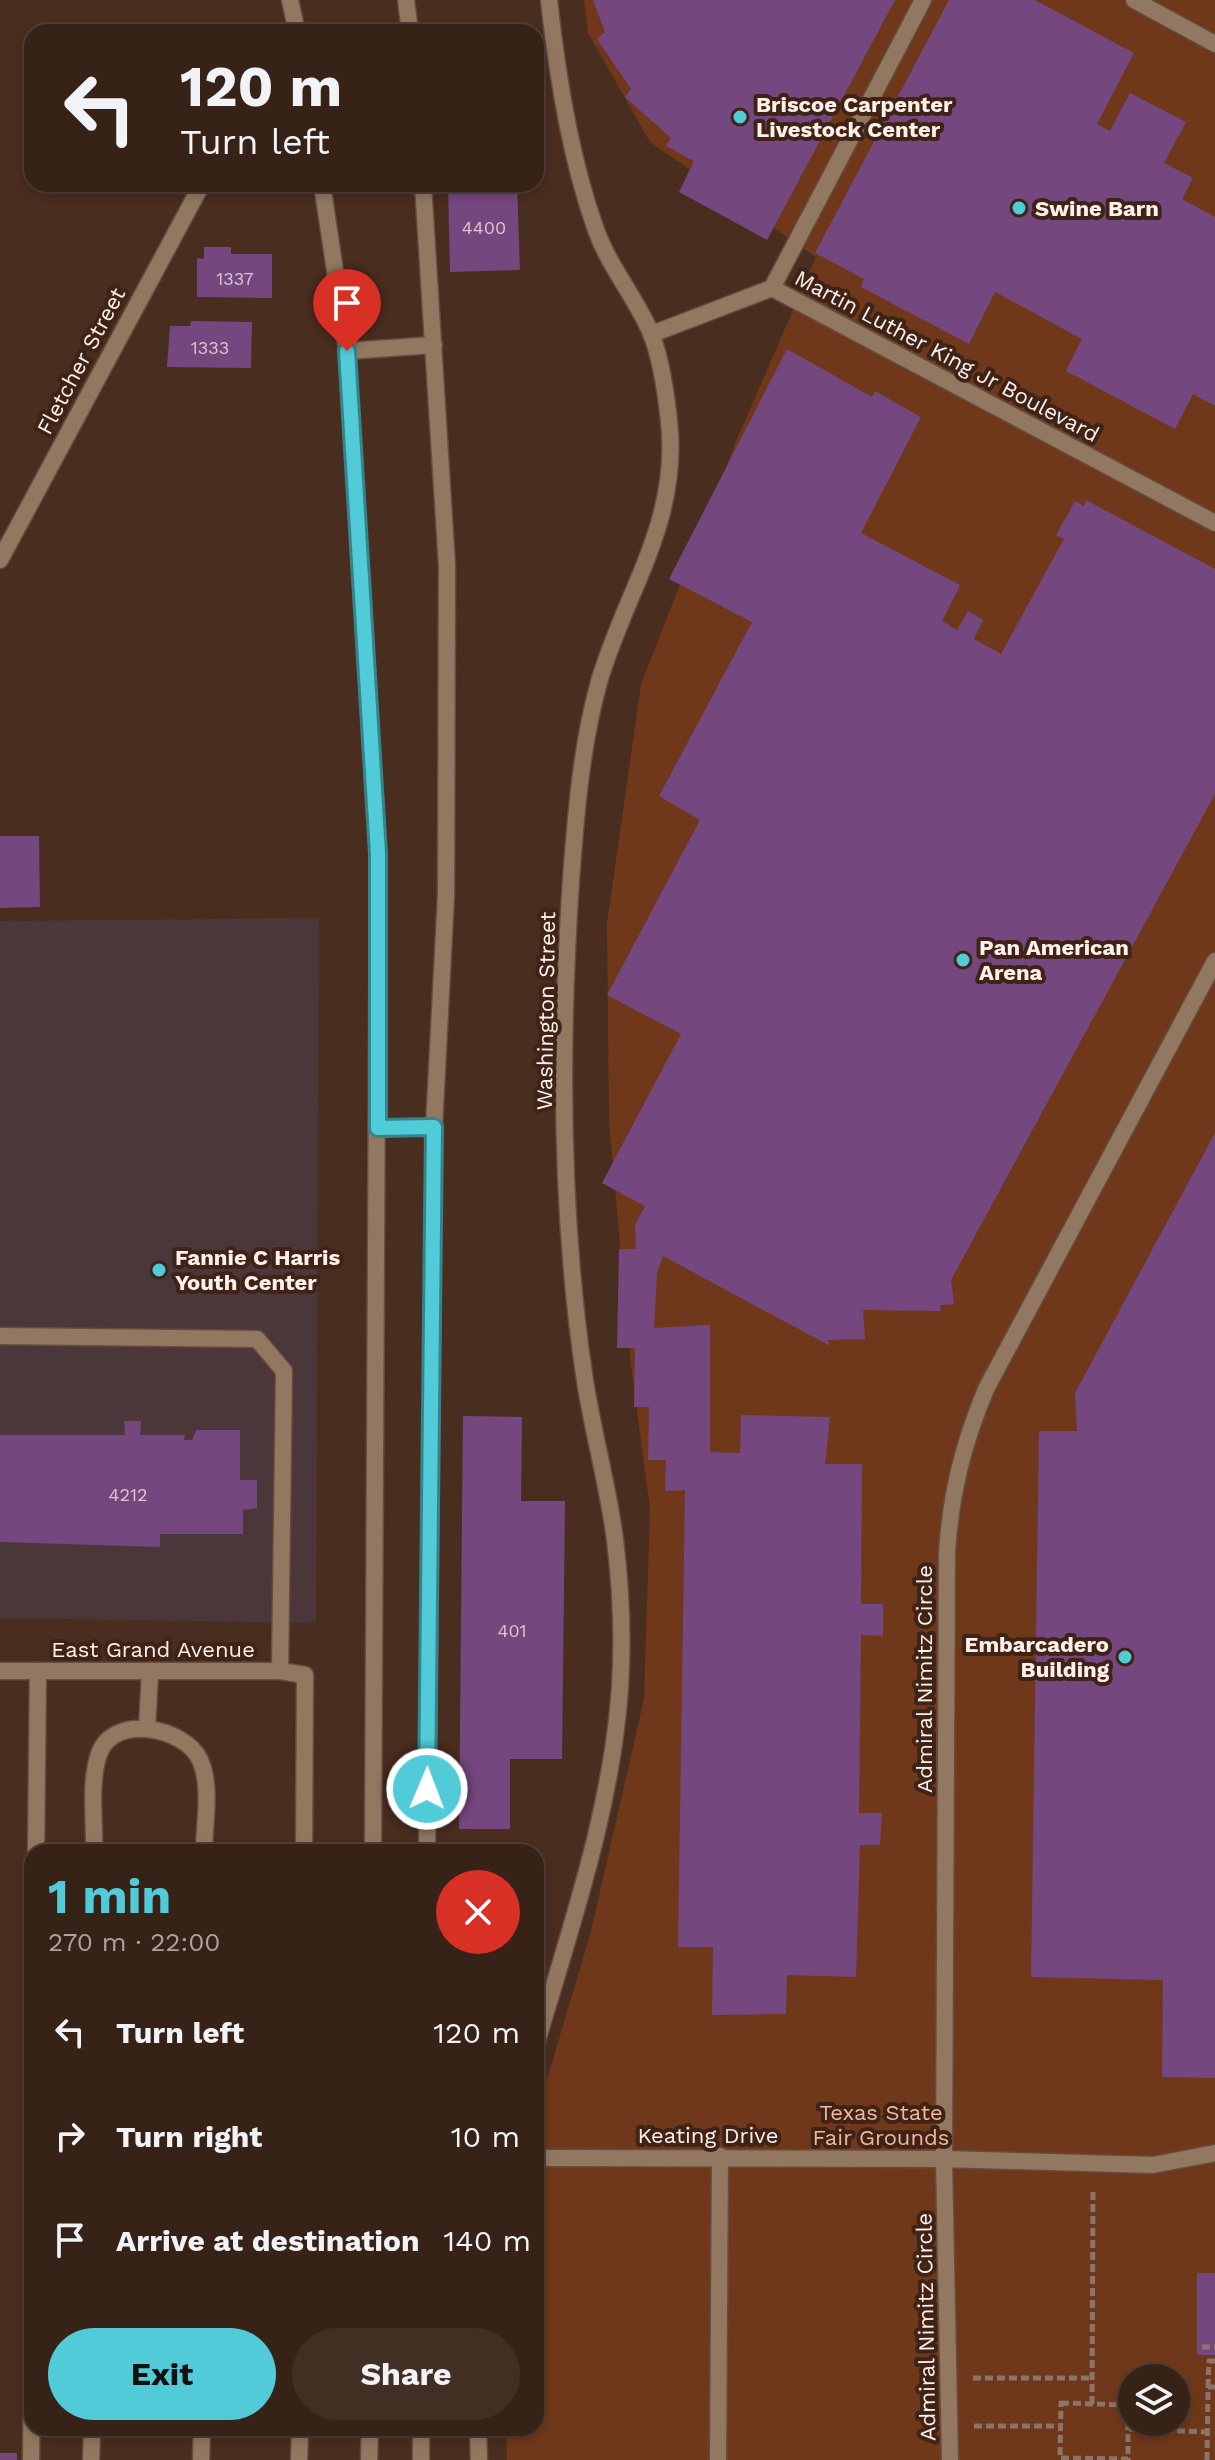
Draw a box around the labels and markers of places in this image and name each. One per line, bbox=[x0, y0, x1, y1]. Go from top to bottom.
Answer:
place label: Briscoe Carpenter Livestock Center bbox=[756, 92, 953, 142]
marker: Briscoe Carpenter Livestock Center bbox=[731, 108, 749, 126]
place label: Swine Barn bbox=[1035, 196, 1159, 221]
marker: Swine Barn bbox=[1010, 199, 1028, 217]
pin bbox=[313, 269, 381, 351]
place label: Pan American Arena bbox=[979, 935, 1129, 985]
marker: Pan American Arena bbox=[954, 951, 972, 969]
place label: Fannie C Harris Youth Center bbox=[175, 1245, 341, 1295]
marker: Fannie C Harris Youth Center bbox=[150, 1261, 168, 1279]
place label: Embarcadero Building bbox=[965, 1632, 1110, 1682]
marker: Embarcadero Building bbox=[1116, 1648, 1134, 1666]

